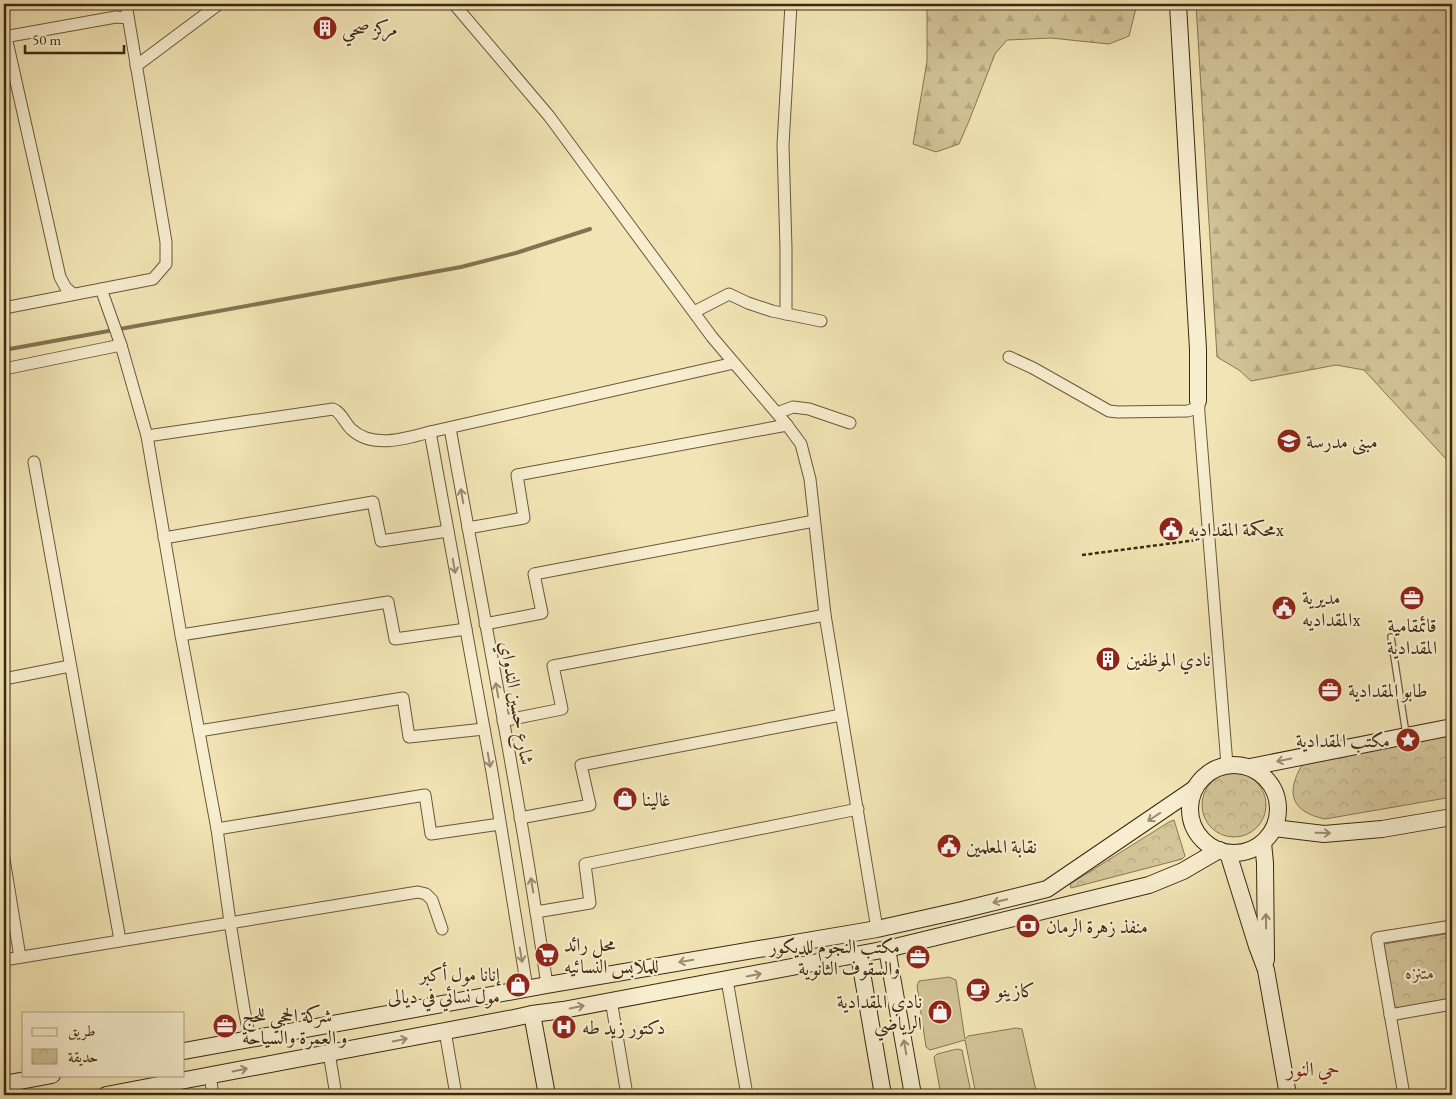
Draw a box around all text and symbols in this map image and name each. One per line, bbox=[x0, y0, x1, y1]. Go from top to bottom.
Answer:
building icon: مركز صحي bbox=[312, 15, 338, 41]
place label: مركز صحي bbox=[342, 16, 397, 47]
scale bar bbox=[25, 22, 124, 54]
text: 50 m bbox=[32, 30, 61, 49]
school or university icon: مبنى مدرسة bbox=[1276, 428, 1302, 454]
place label: مبنى مدرسة bbox=[1306, 429, 1378, 455]
one-way arrow bbox=[457, 488, 466, 504]
public building icon: محكمة المقداديهx bbox=[1158, 516, 1184, 542]
place label: محكمة المقداديهx bbox=[1188, 517, 1285, 542]
one-way arrow bbox=[450, 557, 460, 573]
place label: مديرية المقداديهx bbox=[1302, 585, 1361, 632]
office icon: قائمقامية المقدادية bbox=[1399, 585, 1425, 611]
public building icon: مديرية المقداديهx bbox=[1271, 595, 1297, 621]
place label: قائمقامية المقدادية bbox=[1387, 613, 1437, 660]
street label: شارع حسين الندواي bbox=[491, 639, 540, 768]
building icon: نادي الموظفين bbox=[1095, 646, 1121, 672]
place label: نادي الموظفين bbox=[1126, 647, 1211, 675]
office icon: طابو المقدادية bbox=[1317, 677, 1343, 703]
place label: طابو المقدادية bbox=[1348, 678, 1428, 703]
one-way arrow bbox=[492, 683, 502, 699]
place icon: مكتب المقدادية bbox=[1395, 727, 1421, 753]
place label: مكتب المقدادية bbox=[1296, 728, 1390, 753]
one-way arrow bbox=[485, 752, 495, 768]
one-way arrow bbox=[1277, 756, 1293, 766]
shop icon: غالينا bbox=[612, 786, 638, 812]
place label: غالينا bbox=[642, 787, 671, 812]
one-way arrow bbox=[1148, 812, 1162, 822]
one-way arrow bbox=[1314, 828, 1330, 837]
public building icon: نقابة المعلمين bbox=[936, 833, 962, 859]
place label: نقابة المعلمين bbox=[966, 834, 1037, 859]
one-way arrow bbox=[526, 877, 536, 893]
one-way arrow bbox=[992, 897, 1008, 906]
bank icon: منفذ زهرة الرمان bbox=[1015, 913, 1041, 939]
one-way arrow bbox=[1261, 913, 1271, 930]
place label: منفذ زهرة الرمان bbox=[1046, 914, 1148, 939]
place label: محل رائد للملابس النسائيه bbox=[564, 932, 659, 980]
place label: مكتب النجوم للديكور والسقوف الثانوية bbox=[767, 934, 900, 981]
supermarket icon: محل رائد للملابس النسائيه bbox=[534, 942, 560, 968]
office icon: مكتب النجوم للديكور والسقوف الثانوية bbox=[905, 944, 931, 970]
one-way arrow bbox=[517, 947, 527, 963]
one-way arrow bbox=[678, 957, 694, 967]
park label: متنزه bbox=[1405, 960, 1435, 985]
place label: إنانا مول أكبر مول نسائي في ديالى bbox=[388, 962, 502, 1012]
one-way arrow bbox=[745, 970, 761, 979]
shop icon: إنانا مول أكبر مول نسائي في ديالى bbox=[505, 972, 531, 998]
cafe icon: كازينو bbox=[965, 977, 991, 1003]
place label: كازينو bbox=[994, 978, 1035, 1003]
place label: نادي المقدادية الرياضي bbox=[837, 989, 922, 1041]
shop icon: نادي المقدادية الرياضي bbox=[927, 999, 953, 1025]
one-way arrow bbox=[568, 1002, 584, 1011]
place label: شركة الحجي للحج و العمرة والسياحة bbox=[242, 1003, 347, 1050]
legend bbox=[22, 1012, 185, 1076]
office icon: شركة الحجي للحج و العمرة والسياحة bbox=[212, 1013, 238, 1039]
hospital icon: دكتور زيد طه bbox=[551, 1014, 577, 1040]
place label: دكتور زيد طه bbox=[582, 1015, 665, 1040]
text: طريق bbox=[68, 1021, 95, 1041]
one-way arrow bbox=[391, 1034, 407, 1044]
one-way arrow bbox=[899, 1040, 909, 1056]
text: حديقة bbox=[68, 1047, 98, 1066]
district label: حي النور bbox=[1284, 1056, 1340, 1085]
one-way arrow bbox=[232, 1064, 248, 1074]

